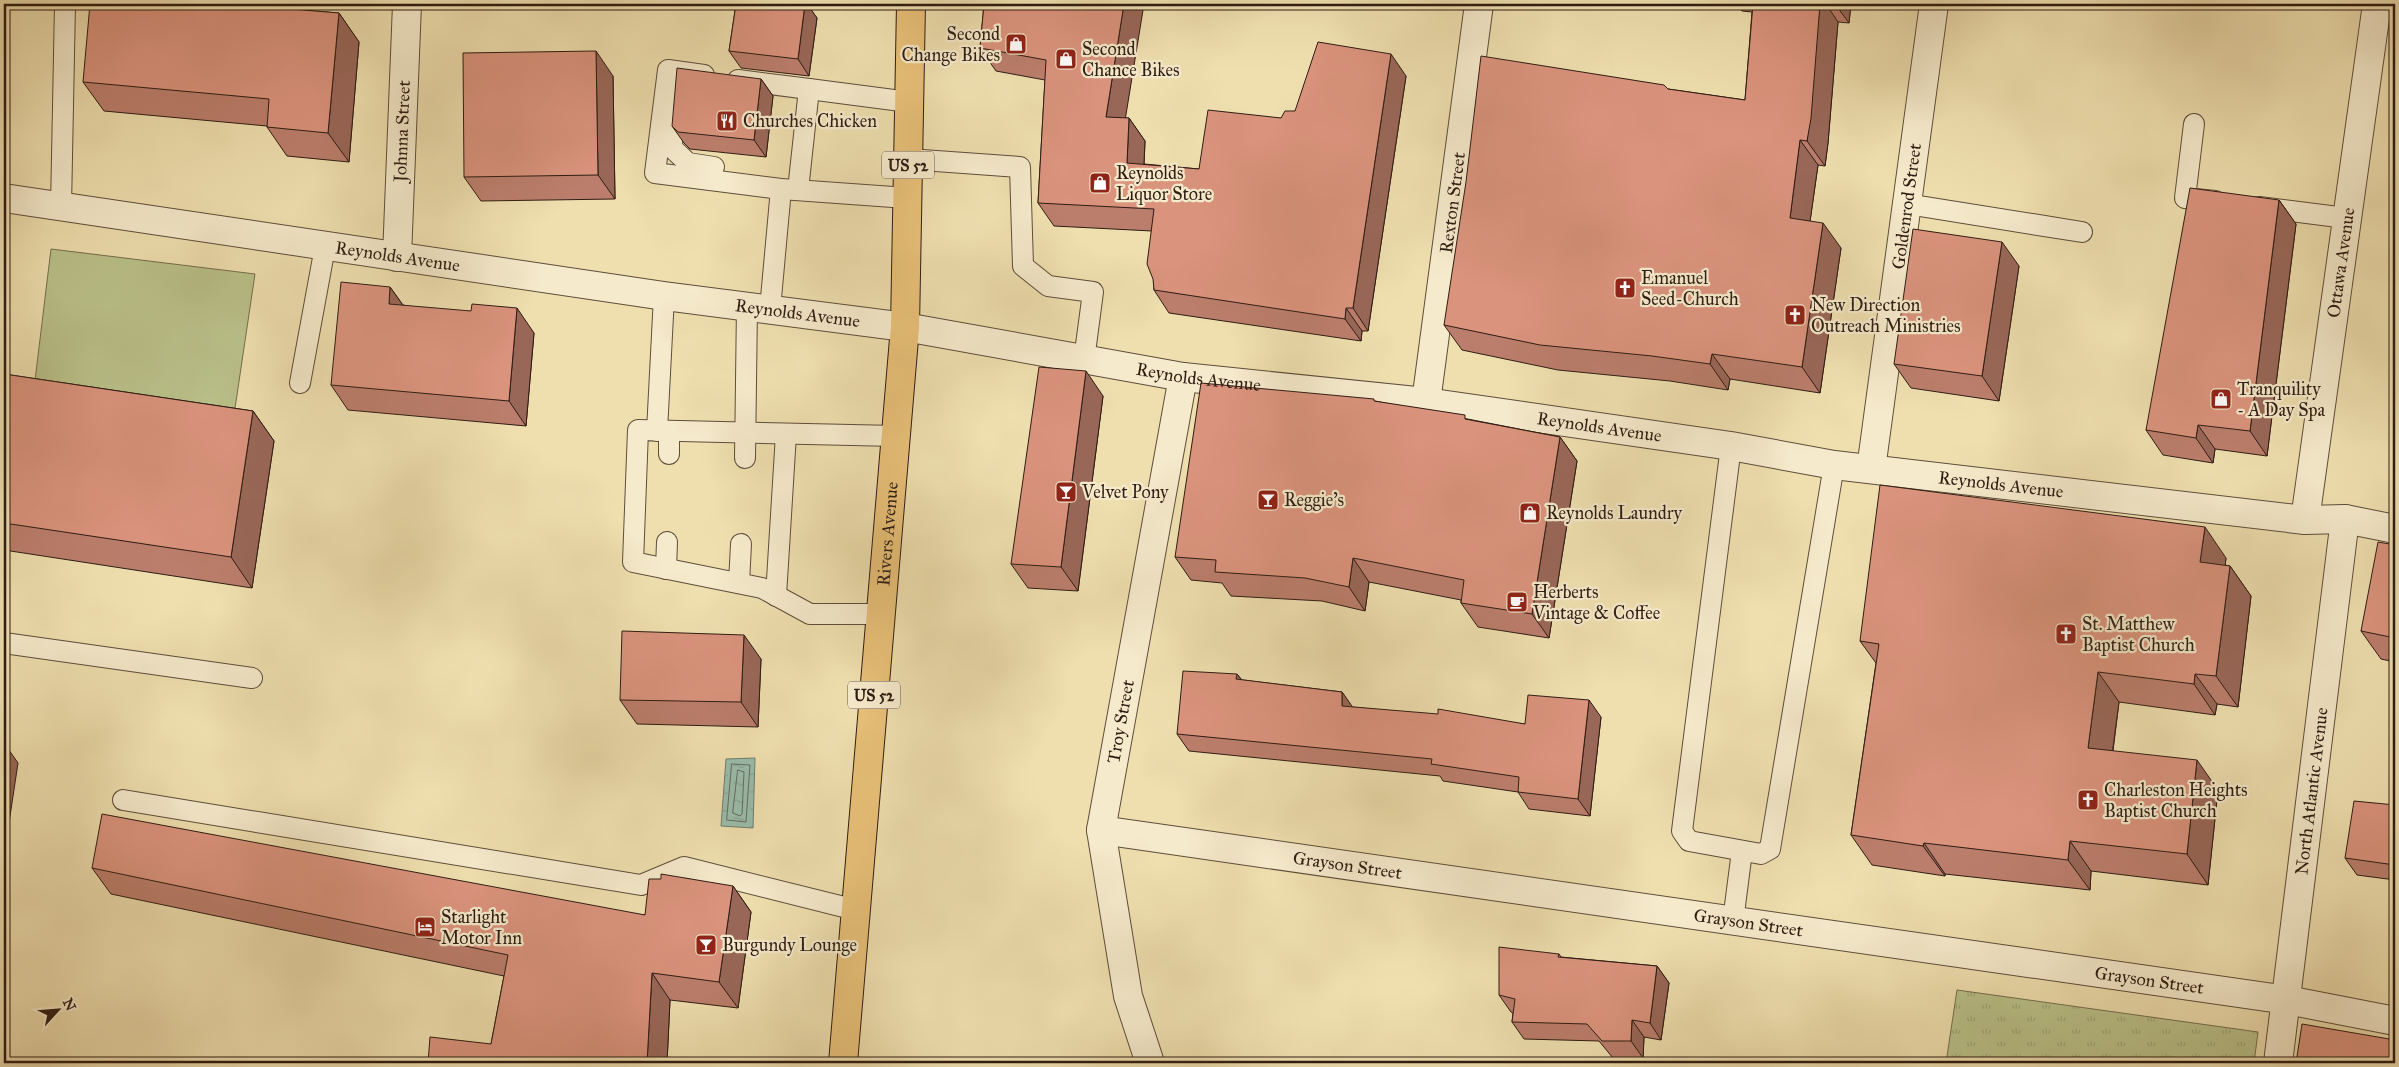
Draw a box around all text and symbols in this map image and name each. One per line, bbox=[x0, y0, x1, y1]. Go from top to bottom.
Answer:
place label: Second Change Bikes bbox=[902, 23, 1000, 67]
shop icon: Second Change Bikes bbox=[1004, 32, 1028, 56]
place label: Second Chance Bikes bbox=[1082, 38, 1180, 81]
shop icon: Second Chance Bikes bbox=[1054, 47, 1078, 71]
street label: Johnna Street bbox=[389, 79, 415, 184]
restaurant icon: Churches Chicken bbox=[715, 109, 739, 133]
place label: Churches Chicken bbox=[743, 110, 877, 132]
street label: Goldenrod Street bbox=[1887, 141, 1926, 271]
street label: Rexton Street bbox=[1435, 150, 1470, 255]
road number: US 52 bbox=[882, 152, 934, 178]
place label: Reynolds Liquor Store bbox=[1116, 162, 1212, 206]
shop icon: Reynolds Liquor Store bbox=[1088, 171, 1112, 195]
street label: Ottawa Avenue bbox=[2322, 206, 2360, 319]
street label: Reynolds Avenue bbox=[334, 236, 461, 277]
place label: Emanuel Seed-Church bbox=[1641, 267, 1739, 310]
church icon: Emanuel Seed-Church bbox=[1613, 276, 1637, 300]
street label: Reynolds Avenue bbox=[734, 294, 861, 332]
place label: New Direction Outreach Ministries bbox=[1811, 294, 1961, 337]
church icon: New Direction Outreach Ministries bbox=[1783, 303, 1807, 327]
street label: Reynolds Avenue bbox=[1134, 358, 1262, 396]
place label: Tranquility - A Day Spa bbox=[2237, 378, 2326, 421]
shop icon: Tranquility - A Day Spa bbox=[2209, 387, 2233, 411]
street label: Reynolds Avenue bbox=[1535, 407, 1663, 447]
street label: Reynolds Avenue bbox=[1937, 466, 2065, 503]
bar icon: Velvet Pony bbox=[1054, 480, 1078, 504]
street label: Rivers Avenue bbox=[872, 481, 903, 587]
place label: Velvet Pony bbox=[1081, 481, 1169, 503]
bar icon: Reggie's bbox=[1256, 488, 1280, 512]
place label: Reggie's bbox=[1284, 489, 1344, 512]
shop icon: Reynolds Laundry bbox=[1518, 501, 1542, 525]
place label: Reynolds Laundry bbox=[1546, 502, 1683, 524]
place label: Herberts Vintage & Coffee bbox=[1532, 581, 1660, 625]
cafe icon: Herberts Vintage & Coffee bbox=[1505, 590, 1529, 614]
place label: St. Matthew Baptist Church bbox=[2082, 613, 2195, 656]
church icon: St. Matthew Baptist Church bbox=[2054, 622, 2078, 646]
street label: Troy Street bbox=[1102, 677, 1139, 765]
road number: US 52 bbox=[848, 682, 900, 708]
street label: North Atlantic Avenue bbox=[2290, 706, 2333, 876]
place label: Charleston Heights Baptist Church bbox=[2104, 779, 2248, 822]
church icon: Charleston Heights Baptist Church bbox=[2076, 788, 2100, 812]
street label: Grayson Street bbox=[1292, 847, 1404, 884]
street label: Grayson Street bbox=[1692, 904, 1805, 942]
place label: Starlight Motor Inn bbox=[441, 906, 522, 949]
hotel icon: Starlight Motor Inn bbox=[413, 915, 437, 939]
bar icon: Burgundy Lounge bbox=[694, 933, 718, 957]
place label: Burgundy Lounge bbox=[722, 934, 857, 957]
street label: Grayson Street bbox=[2093, 962, 2206, 999]
north arrow bbox=[32, 984, 82, 1034]
text: N bbox=[59, 995, 80, 1014]

